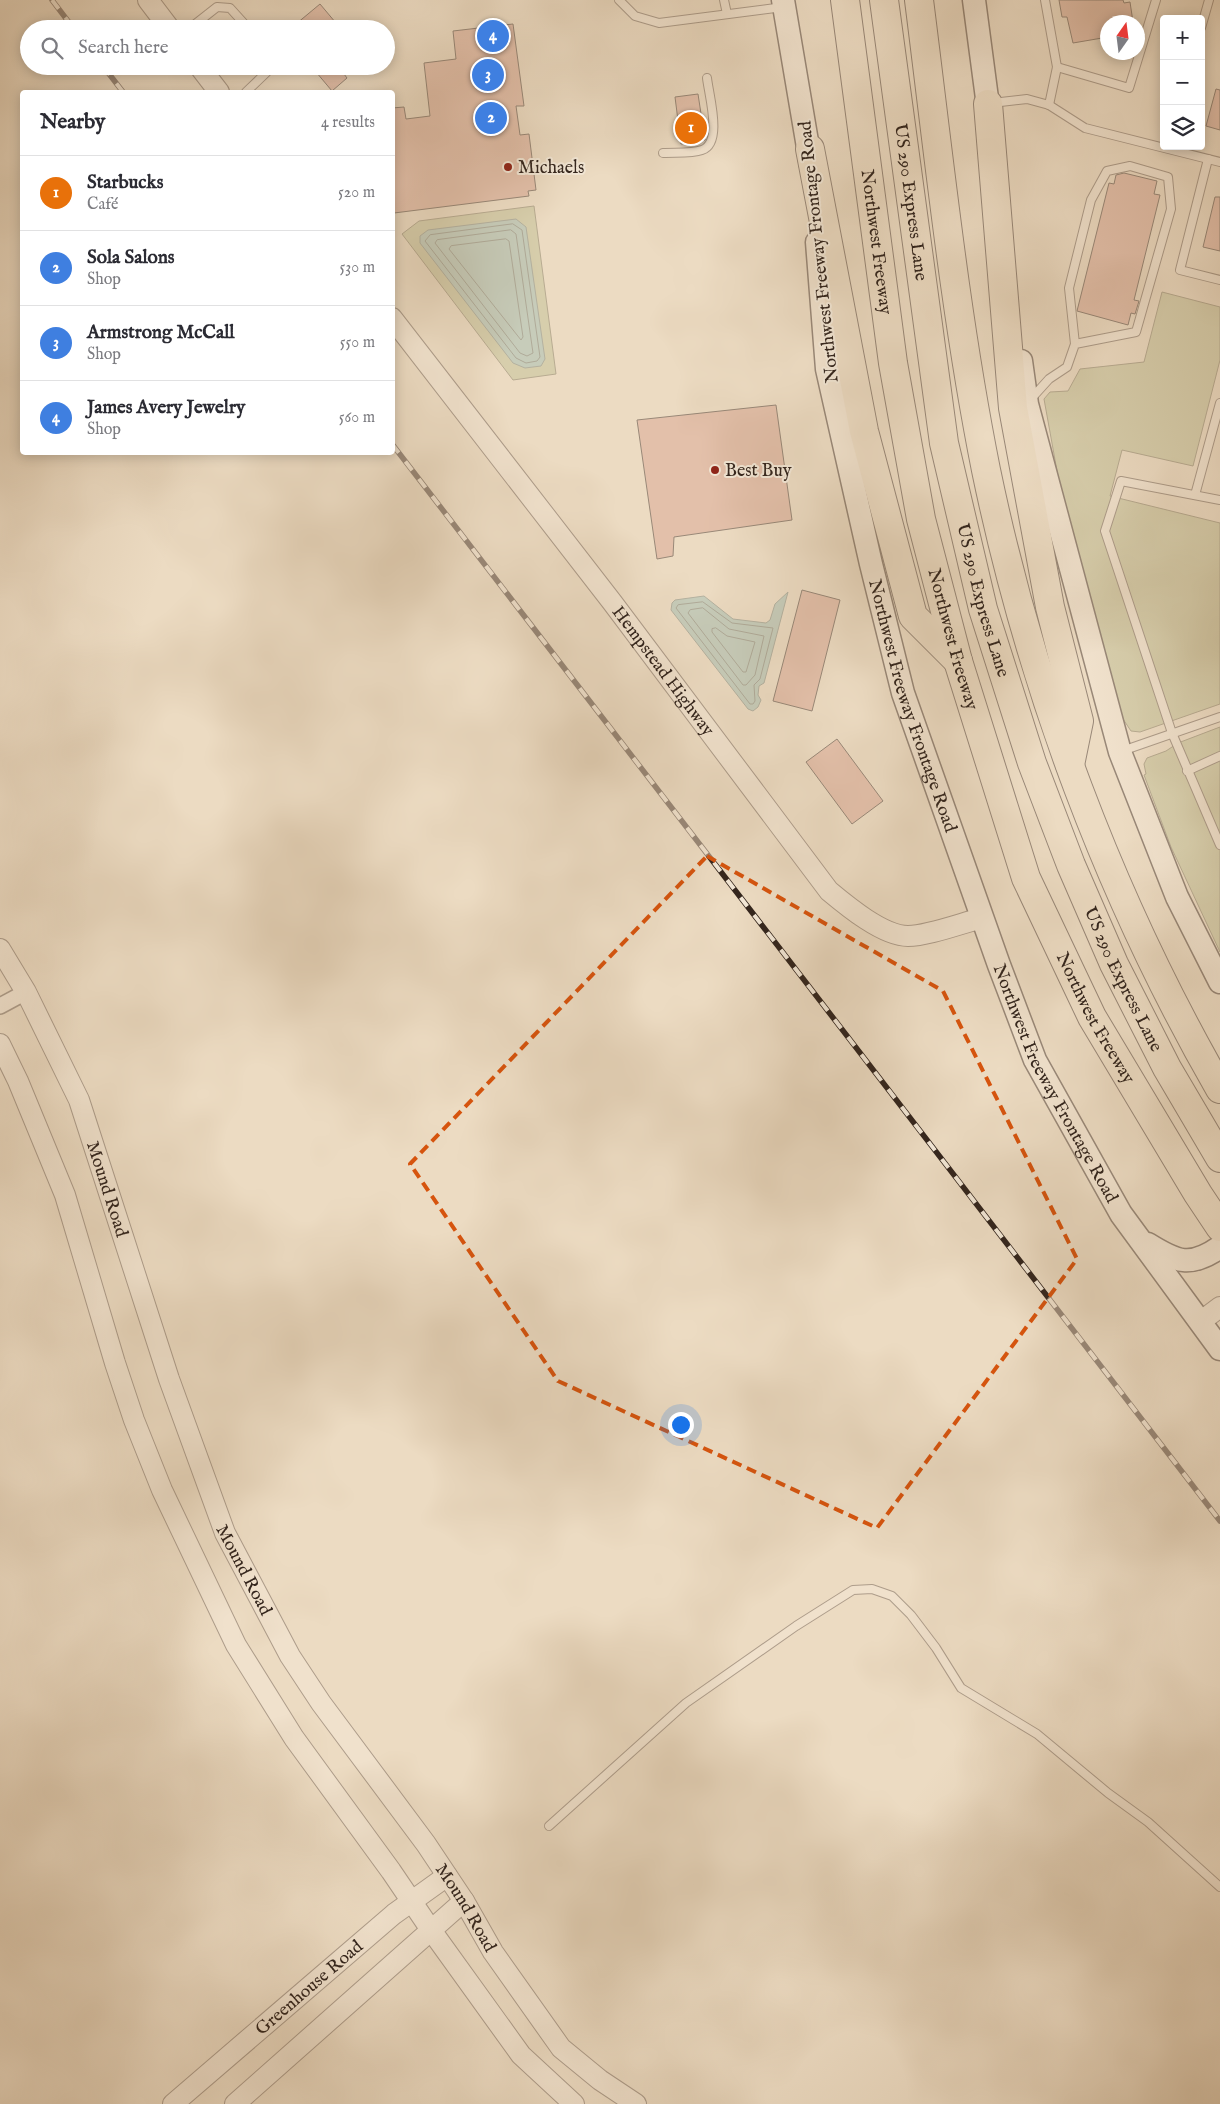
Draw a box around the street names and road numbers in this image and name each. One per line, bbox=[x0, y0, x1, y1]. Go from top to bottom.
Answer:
street label: Northwest Freeway Frontage Road bbox=[794, 119, 845, 384]
street label: US 290 Express Lane bbox=[888, 122, 932, 282]
street label: Northwest Freeway bbox=[855, 168, 896, 316]
street label: US 290 Express Lane bbox=[950, 521, 1014, 680]
street label: Northwest Freeway bbox=[921, 566, 983, 713]
street label: Northwest Freeway Frontage Road bbox=[862, 577, 961, 836]
street label: Hempstead Highway bbox=[606, 602, 719, 741]
street label: US 290 Express Lane bbox=[1078, 904, 1167, 1056]
street label: Northwest Freeway bbox=[1050, 949, 1139, 1088]
street label: Northwest Freeway Frontage Road bbox=[987, 961, 1123, 1208]
street label: Mound Road bbox=[80, 1138, 133, 1241]
street label: Mound Road bbox=[210, 1521, 277, 1620]
street label: Mound Road bbox=[429, 1860, 501, 1957]
street label: Greenhouse Road bbox=[251, 1936, 369, 2041]

